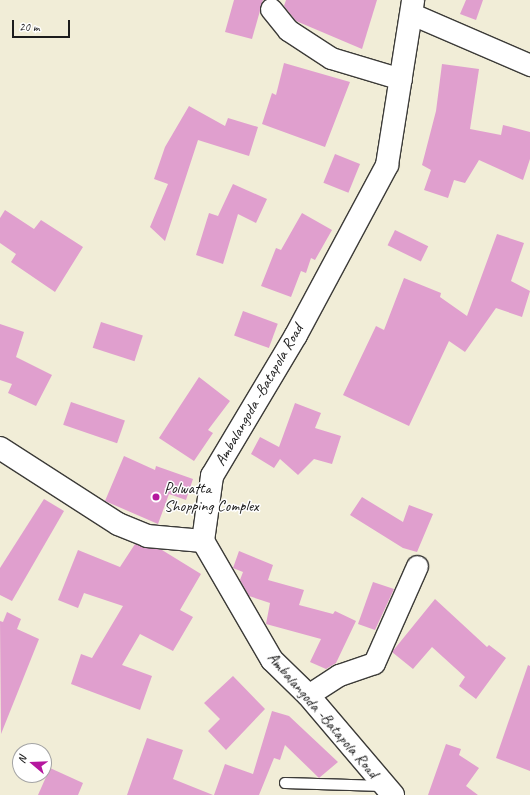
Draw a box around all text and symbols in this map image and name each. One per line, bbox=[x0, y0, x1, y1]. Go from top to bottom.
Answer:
scale bar bbox=[14, 12, 72, 38]
text: 20 m bbox=[19, 19, 39, 35]
street label: Ambalangoda -Batapola Road bbox=[211, 321, 307, 469]
place label: Polwatta Shopping Complex bbox=[164, 478, 259, 516]
marker: Polwatta Shopping Complex bbox=[151, 492, 161, 502]
street label: Ambalangoda -Batapola Road bbox=[263, 648, 383, 782]
north arrow bbox=[12, 743, 52, 783]
text: N bbox=[14, 754, 29, 765]

